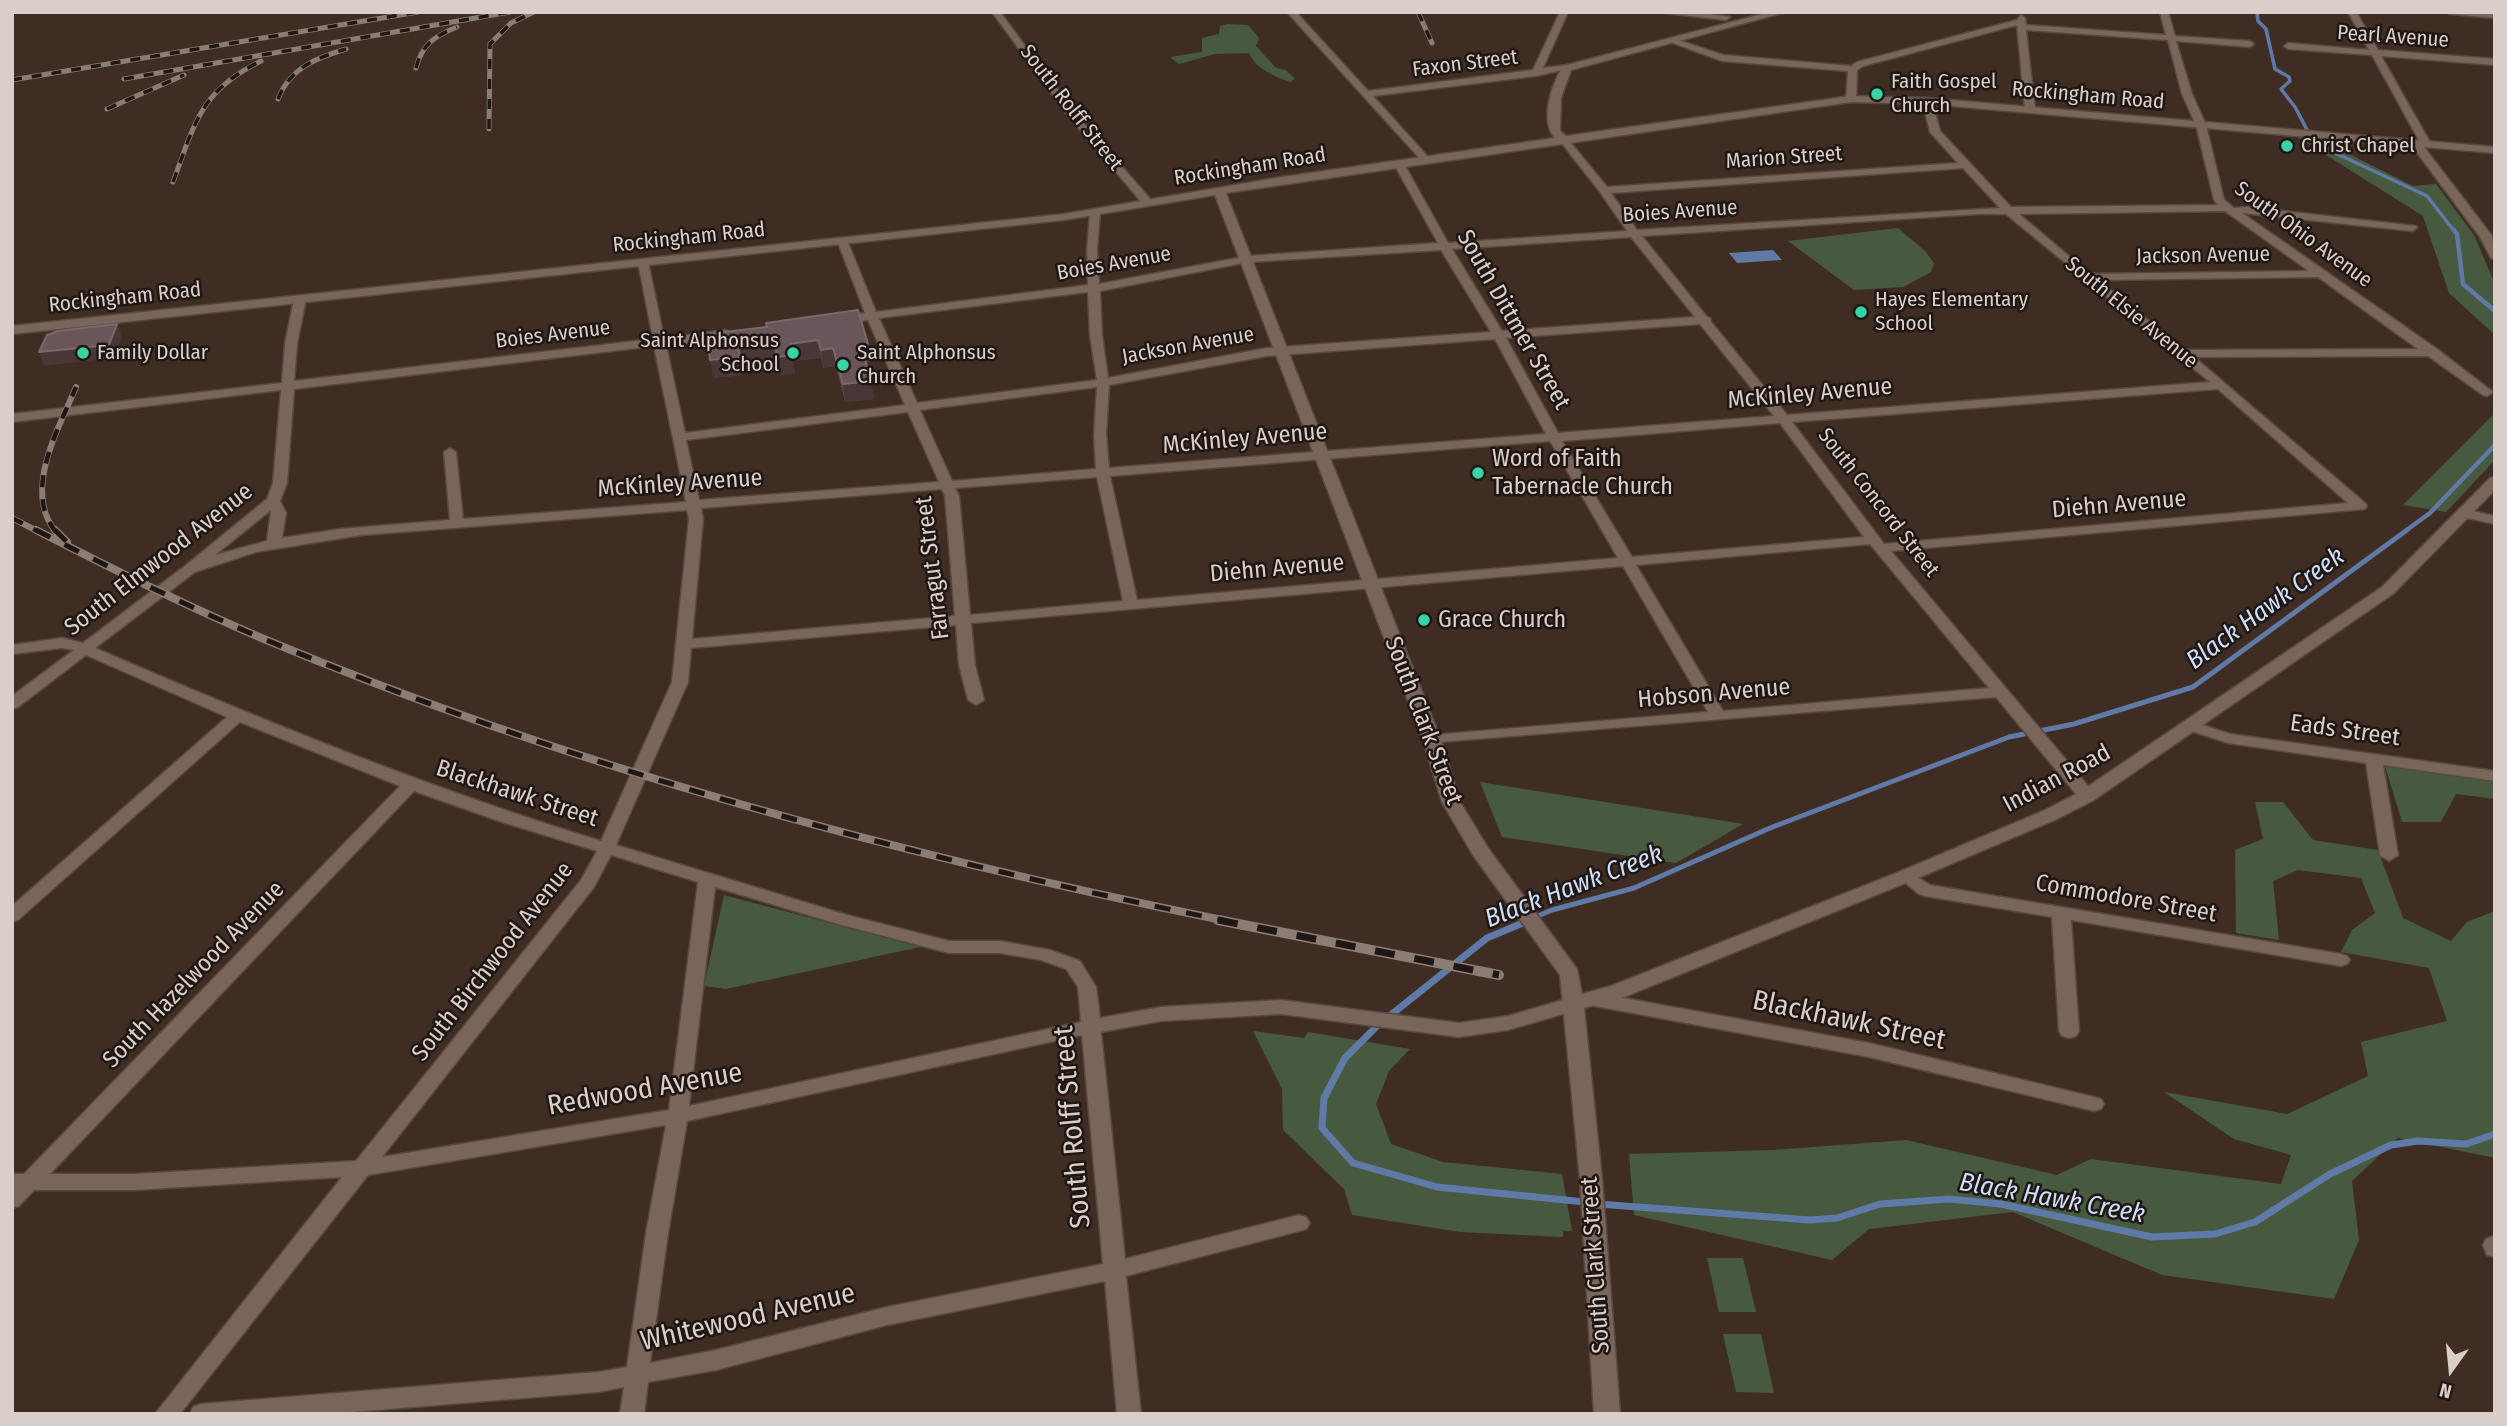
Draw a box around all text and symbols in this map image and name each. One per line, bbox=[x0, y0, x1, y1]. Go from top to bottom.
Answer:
street label: Pearl Avenue bbox=[2336, 21, 2450, 53]
street label: South Rolff Street bbox=[1014, 40, 1128, 176]
street label: Faxon Street bbox=[1411, 45, 1519, 83]
place label: Faith Gospel Church bbox=[1891, 69, 1997, 119]
street label: Rockingham Road bbox=[2011, 77, 2165, 115]
marker: Faith Gospel Church bbox=[1869, 86, 1885, 102]
place label: Christ Chapel bbox=[2301, 133, 2415, 159]
marker: Christ Chapel bbox=[2279, 138, 2295, 154]
street label: Marion Street bbox=[1725, 141, 1843, 175]
street label: Rockingham Road bbox=[1172, 143, 1328, 191]
street label: South Ohio Avenue bbox=[2229, 177, 2377, 293]
street label: Boies Avenue bbox=[1622, 195, 1738, 229]
street label: Rockingham Road bbox=[612, 217, 766, 259]
street label: South Dittmer Street bbox=[1450, 225, 1576, 415]
street label: Boies Avenue bbox=[1055, 242, 1173, 286]
street label: Jackson Avenue bbox=[2136, 242, 2270, 270]
street label: South Elsie Avenue bbox=[2060, 252, 2202, 374]
street label: Rockingham Road bbox=[48, 277, 202, 319]
place label: Hayes Elementary School bbox=[1875, 287, 2028, 337]
marker: Hayes Elementary School bbox=[1853, 304, 1869, 320]
street label: Boies Avenue bbox=[494, 315, 612, 355]
street label: Jackson Avenue bbox=[1120, 322, 1256, 370]
place label: Saint Alphonsus School bbox=[640, 328, 779, 378]
place label: Family Dollar bbox=[97, 340, 208, 366]
place label: Saint Alphonsus Church bbox=[857, 340, 996, 390]
marker: Family Dollar bbox=[75, 345, 91, 361]
marker: Saint Alphonsus School bbox=[785, 345, 801, 361]
marker: Saint Alphonsus Church bbox=[835, 357, 851, 373]
street label: McKinley Avenue bbox=[1726, 372, 1894, 416]
street label: McKinley Avenue bbox=[1161, 417, 1329, 461]
street label: South Concord Street bbox=[1812, 424, 1944, 582]
place label: Word of Faith Tabernacle Church bbox=[1492, 445, 1673, 501]
street label: McKinley Avenue bbox=[597, 464, 763, 504]
marker: Word of Faith Tabernacle Church bbox=[1470, 465, 1486, 481]
street label: South Elmwood Avenue bbox=[59, 478, 259, 642]
street label: Diehn Avenue bbox=[2051, 485, 2187, 525]
street label: Farragut Street bbox=[910, 495, 956, 641]
water label: Black Hawk Creek bbox=[2181, 541, 2351, 677]
street label: Diehn Avenue bbox=[1209, 549, 1345, 589]
place label: Grace Church bbox=[1438, 606, 1566, 634]
marker: Grace Church bbox=[1416, 612, 1432, 628]
street label: South Clark Street bbox=[1378, 633, 1468, 809]
street label: Hobson Avenue bbox=[1636, 673, 1792, 715]
street label: Eads Street bbox=[2288, 709, 2402, 753]
street label: Indian Road bbox=[1998, 739, 2116, 819]
street label: Blackhawk Street bbox=[432, 754, 602, 834]
water label: Black Hawk Creek bbox=[1481, 839, 1667, 935]
street label: South Birchwood Avenue bbox=[406, 857, 580, 1067]
street label: Commodore Street bbox=[2033, 869, 2219, 929]
street label: South Hazelwood Avenue bbox=[97, 876, 291, 1074]
street label: Blackhawk Street bbox=[1749, 984, 1949, 1058]
street label: South Rolff Street bbox=[1047, 1024, 1099, 1230]
street label: Redwood Avenue bbox=[545, 1056, 745, 1124]
water label: Black Hawk Creek bbox=[1957, 1167, 2147, 1231]
street label: South Clark Street bbox=[1575, 1176, 1617, 1354]
street label: Whitewood Avenue bbox=[638, 1277, 858, 1359]
north arrow bbox=[2416, 1335, 2486, 1405]
text: N bbox=[2437, 1378, 2454, 1403]

